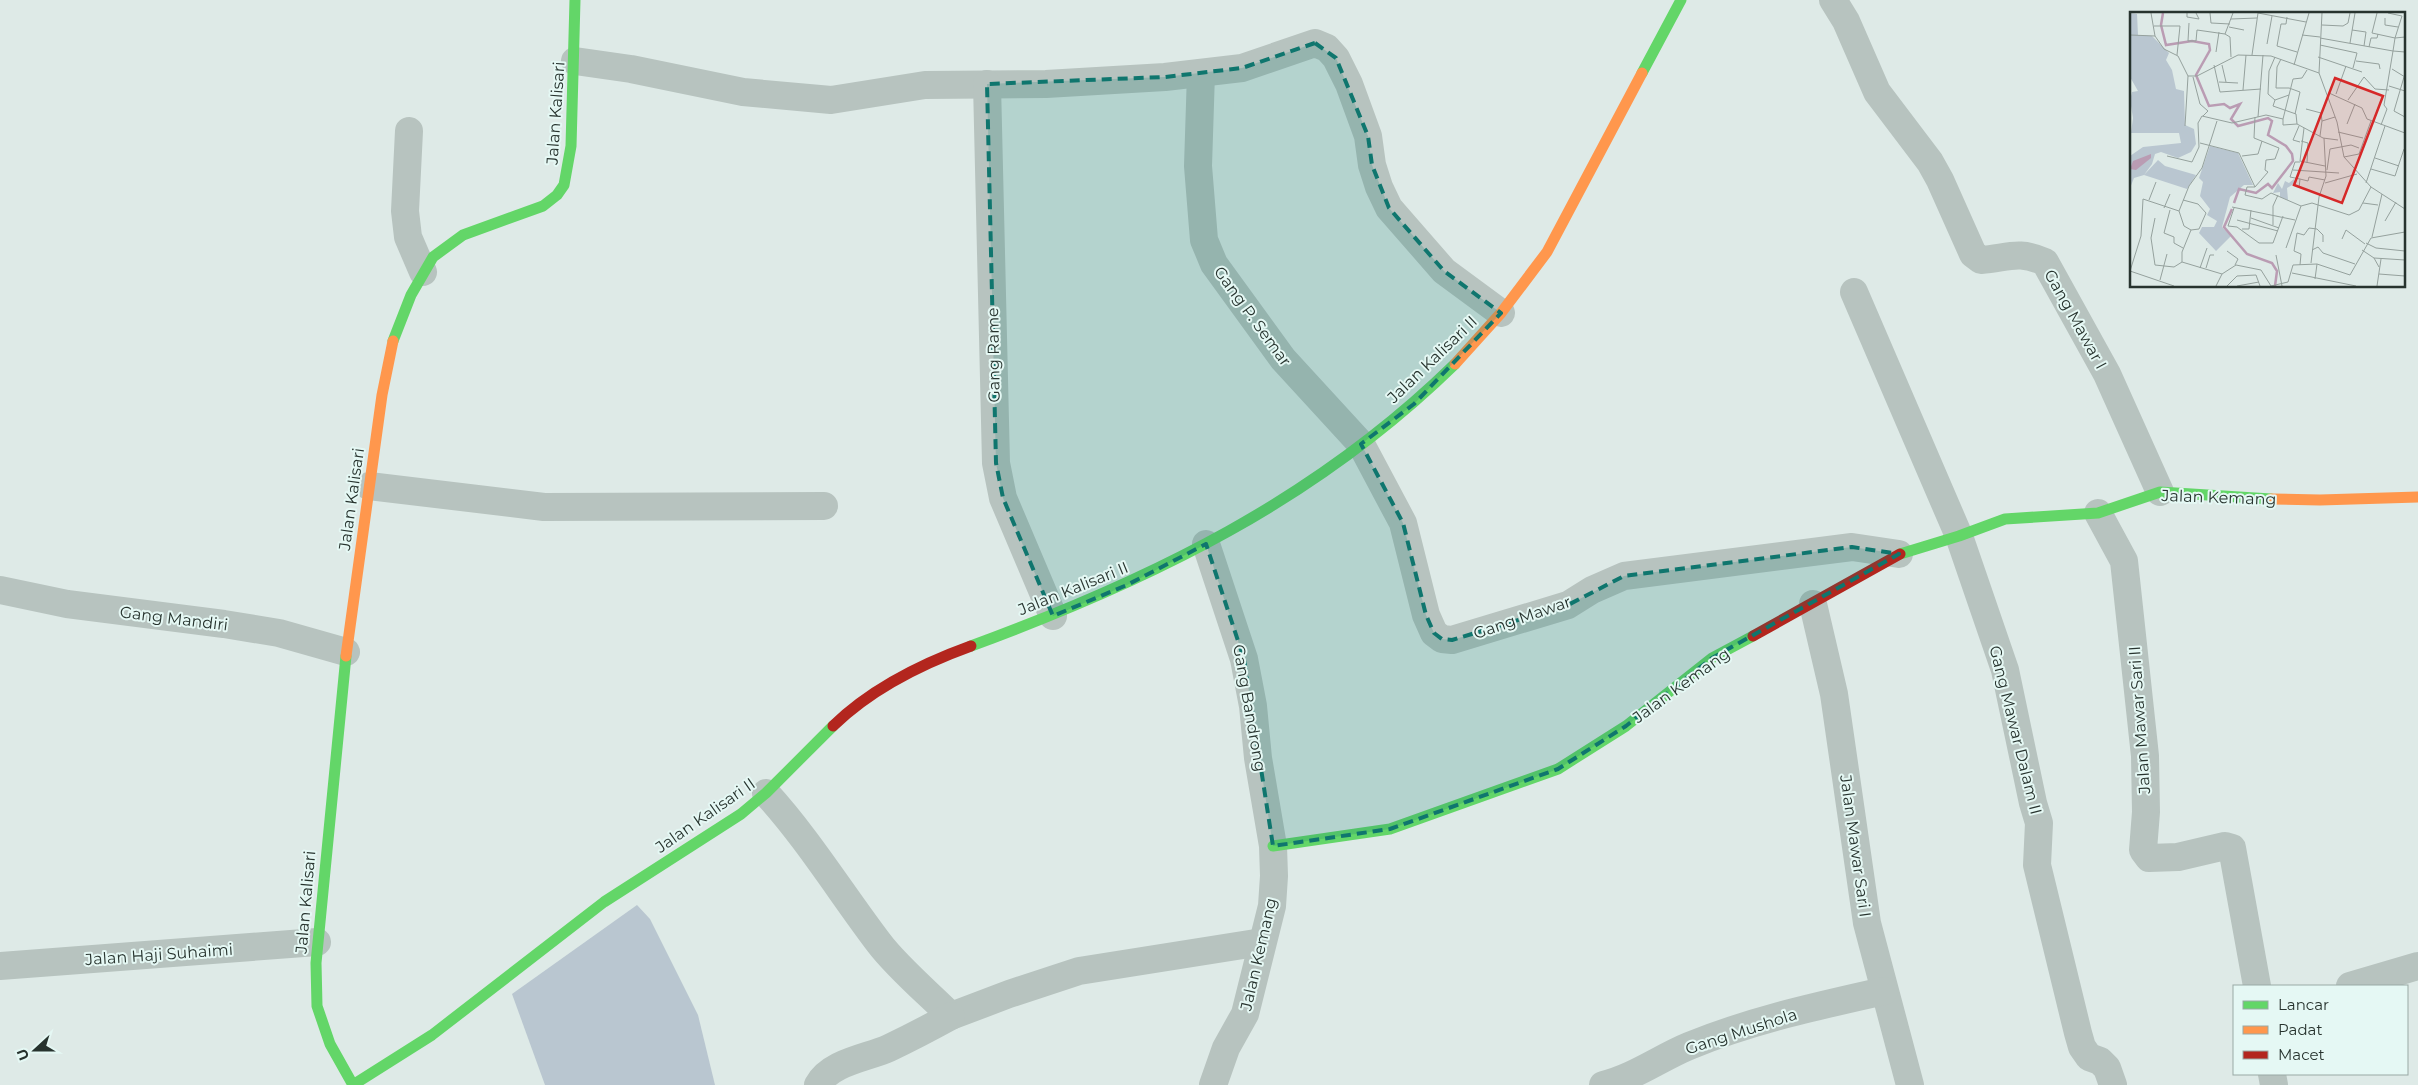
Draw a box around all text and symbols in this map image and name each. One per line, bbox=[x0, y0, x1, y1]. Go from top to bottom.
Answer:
inset map bbox=[2130, 12, 2406, 288]
street label: Jalan Kalisari bbox=[542, 61, 569, 166]
street label: Gang P. Semar bbox=[1210, 263, 1295, 370]
street label: Gang Mawar I bbox=[2040, 266, 2111, 372]
street label: Gang Rame bbox=[983, 307, 1004, 403]
street label: Jalan Kalisari II bbox=[1383, 312, 1481, 408]
street label: Jalan Kalisari bbox=[335, 447, 368, 553]
street label: Jalan Kemang bbox=[2160, 486, 2277, 509]
street label: Jalan Kalisari II bbox=[1014, 558, 1131, 620]
street label: Gang Mawar bbox=[1471, 592, 1573, 643]
street label: Gang Mandiri bbox=[119, 602, 229, 635]
street label: Gang Bandrong bbox=[1229, 643, 1270, 773]
street label: Jalan Kemang bbox=[1628, 644, 1733, 727]
street label: Gang Mawar Dalam II bbox=[1985, 644, 2046, 817]
street label: Jalan Mawar Sari II bbox=[2125, 645, 2154, 796]
street label: Jalan Mawar Sari I bbox=[1836, 773, 1875, 918]
street label: Jalan Kalisari II bbox=[651, 774, 759, 857]
street label: Jalan Kalisari bbox=[291, 850, 319, 955]
street label: Jalan Kemang bbox=[1236, 896, 1281, 1013]
street label: Jalan Haji Suhaimi bbox=[84, 940, 234, 969]
legend bbox=[2233, 985, 2408, 1075]
text: Lancar bbox=[2278, 995, 2329, 1014]
street label: Gang Mushola bbox=[1683, 1004, 1799, 1058]
text: Padat bbox=[2278, 1020, 2323, 1039]
north arrow bbox=[10, 1025, 60, 1075]
text: Macet bbox=[2278, 1045, 2325, 1064]
text: U bbox=[12, 1046, 33, 1063]

